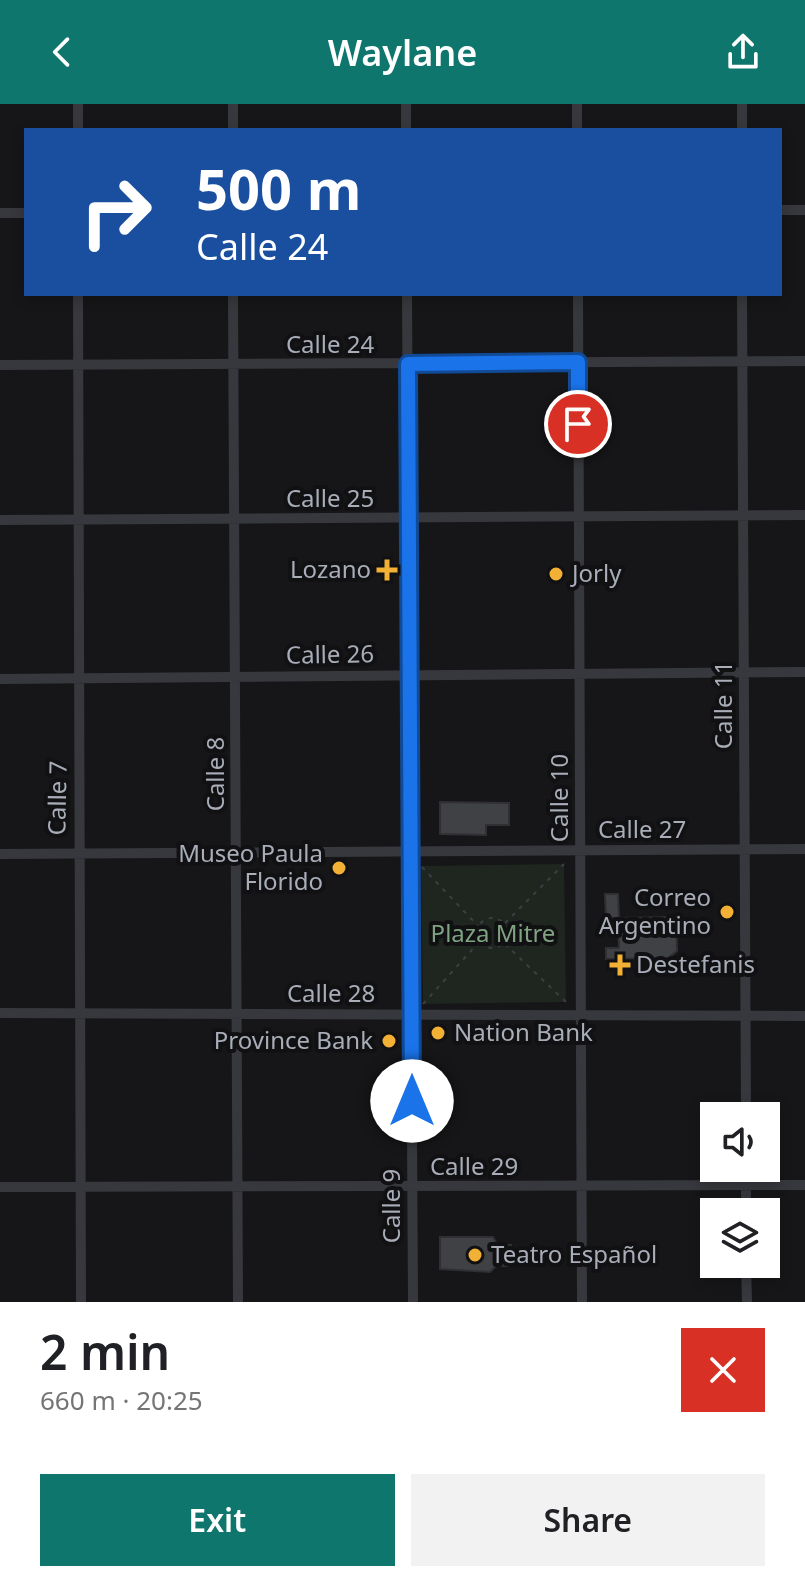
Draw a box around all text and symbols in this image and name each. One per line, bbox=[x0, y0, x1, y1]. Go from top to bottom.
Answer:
text: Waylane bbox=[328, 28, 477, 77]
icon: back bbox=[40, 30, 84, 74]
icon: share bbox=[721, 30, 765, 74]
text: 500 m bbox=[196, 150, 361, 226]
icon: right bbox=[64, 160, 168, 264]
text: Calle 24 bbox=[196, 222, 328, 271]
street label: Calle 24 bbox=[286, 327, 374, 360]
pin bbox=[544, 390, 612, 458]
icon: arrive bbox=[556, 402, 600, 446]
street label: Calle 25 bbox=[286, 481, 374, 514]
place label: Lozano bbox=[290, 552, 371, 585]
place label: Jorly bbox=[570, 556, 622, 589]
marker: Lozano bbox=[378, 561, 396, 579]
marker: Jorly bbox=[547, 565, 565, 583]
street label: Calle 26 bbox=[286, 636, 374, 671]
street label: Calle 11 bbox=[706, 661, 739, 749]
street label: Calle 8 bbox=[198, 737, 231, 811]
street label: Calle 10 bbox=[542, 754, 575, 842]
street label: Calle 7 bbox=[39, 760, 74, 836]
street label: Calle 27 bbox=[598, 812, 686, 845]
place label: Museo Paula Florido bbox=[178, 836, 323, 897]
marker: Museo Paula Florido bbox=[330, 859, 348, 877]
place label: Correo Argentino bbox=[599, 880, 711, 941]
marker: Correo Argentino bbox=[718, 903, 736, 921]
park label: Plaza Mitre bbox=[431, 916, 555, 949]
place label: Destefanis bbox=[636, 947, 755, 980]
marker: Destefanis bbox=[611, 956, 629, 974]
street label: Calle 28 bbox=[287, 976, 375, 1009]
place label: Nation Bank bbox=[454, 1015, 593, 1048]
place label: Province Bank bbox=[214, 1023, 373, 1056]
marker: Nation Bank bbox=[429, 1024, 447, 1042]
marker: Province Bank bbox=[380, 1032, 398, 1050]
position arrow bbox=[370, 1059, 454, 1143]
map controls bbox=[700, 1102, 780, 1278]
button: sound bbox=[700, 1102, 780, 1182]
street label: Calle 29 bbox=[430, 1149, 518, 1182]
street label: Calle 9 bbox=[374, 1169, 407, 1243]
button: layers bbox=[700, 1198, 780, 1278]
place label: Teatro Español bbox=[491, 1237, 657, 1270]
marker: Teatro Español bbox=[466, 1246, 484, 1264]
text: 2 min bbox=[40, 1319, 170, 1384]
button: close bbox=[681, 1328, 765, 1412]
text: 660 m · 20:25 bbox=[40, 1382, 203, 1418]
button: Exit bbox=[40, 1474, 395, 1566]
button: Share bbox=[411, 1474, 765, 1566]

